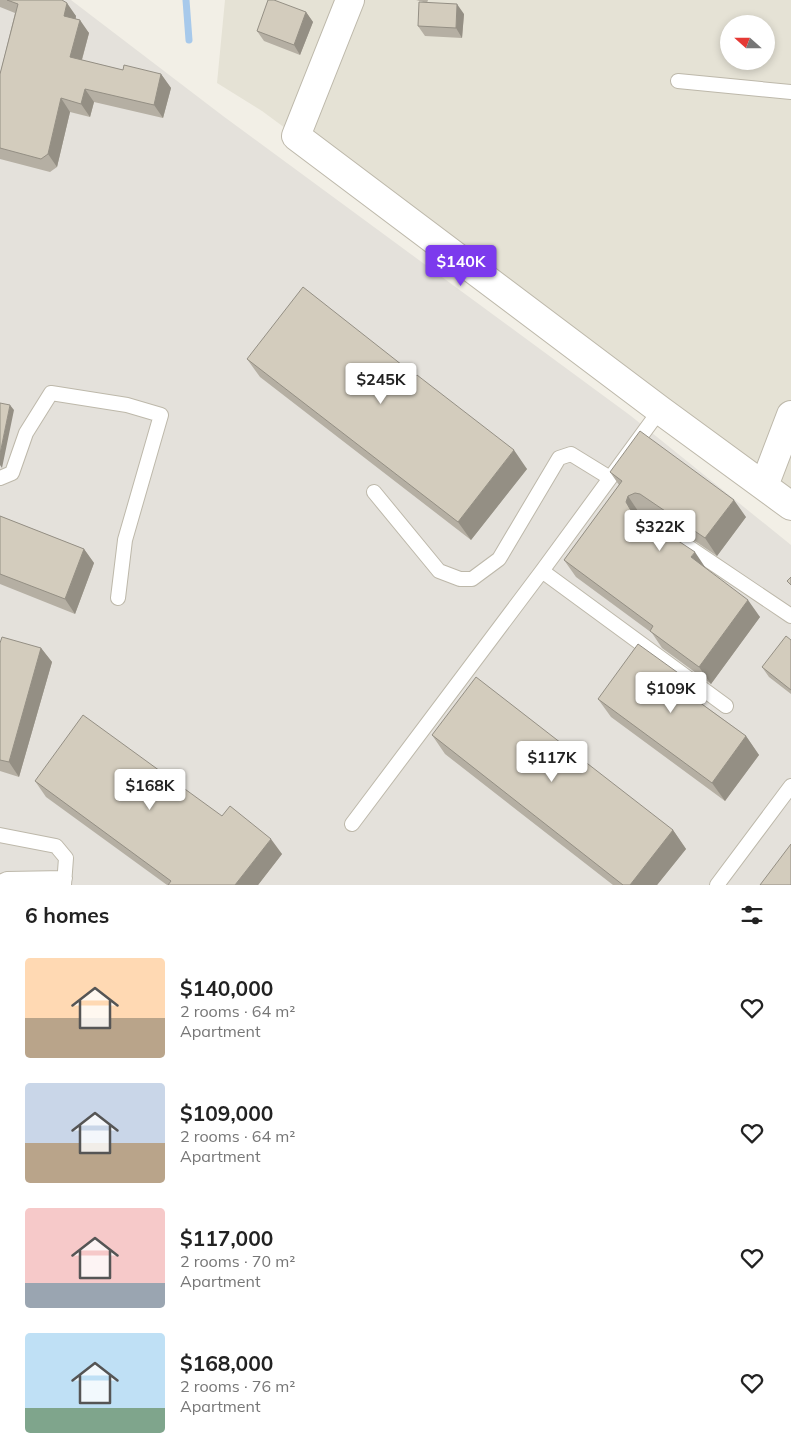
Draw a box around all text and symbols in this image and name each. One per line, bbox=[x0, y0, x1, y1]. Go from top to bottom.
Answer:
north arrow bbox=[720, 15, 775, 70]
map controls bbox=[720, 15, 775, 70]
pin: $140K bbox=[426, 244, 496, 287]
text: $140K bbox=[436, 251, 486, 271]
pin: $245K bbox=[346, 362, 416, 405]
text: $245K bbox=[356, 369, 406, 389]
pin: $322K bbox=[625, 510, 695, 552]
text: $322K bbox=[635, 516, 685, 536]
pin: $109K bbox=[636, 672, 706, 714]
text: $109K bbox=[646, 678, 696, 698]
pin: $117K bbox=[517, 740, 587, 783]
text: $117K bbox=[527, 747, 577, 767]
pin: $168K bbox=[115, 768, 185, 811]
text: $168K bbox=[125, 775, 175, 795]
icon: filters bbox=[738, 901, 766, 929]
text: 6 homes bbox=[25, 902, 109, 928]
text: $140,000 bbox=[180, 975, 273, 1001]
icon: home bbox=[65, 978, 125, 1038]
icon: heart bbox=[738, 994, 766, 1022]
text: 2 rooms · 64 m² bbox=[180, 1001, 295, 1021]
text: Apartment bbox=[180, 1021, 261, 1041]
text: $109,000 bbox=[180, 1100, 273, 1126]
icon: home bbox=[65, 1103, 125, 1163]
icon: heart bbox=[738, 1119, 766, 1147]
text: 2 rooms · 64 m² bbox=[180, 1126, 295, 1146]
text: Apartment bbox=[180, 1146, 261, 1166]
text: $117,000 bbox=[180, 1225, 273, 1251]
icon: home bbox=[65, 1228, 125, 1288]
icon: heart bbox=[738, 1244, 766, 1272]
text: 2 rooms · 70 m² bbox=[180, 1251, 295, 1271]
text: Apartment bbox=[180, 1271, 261, 1291]
text: $168,000 bbox=[180, 1350, 273, 1376]
icon: home bbox=[65, 1353, 125, 1413]
icon: heart bbox=[738, 1369, 766, 1397]
text: 2 rooms · 76 m² bbox=[180, 1376, 295, 1396]
text: Apartment bbox=[180, 1396, 261, 1416]

